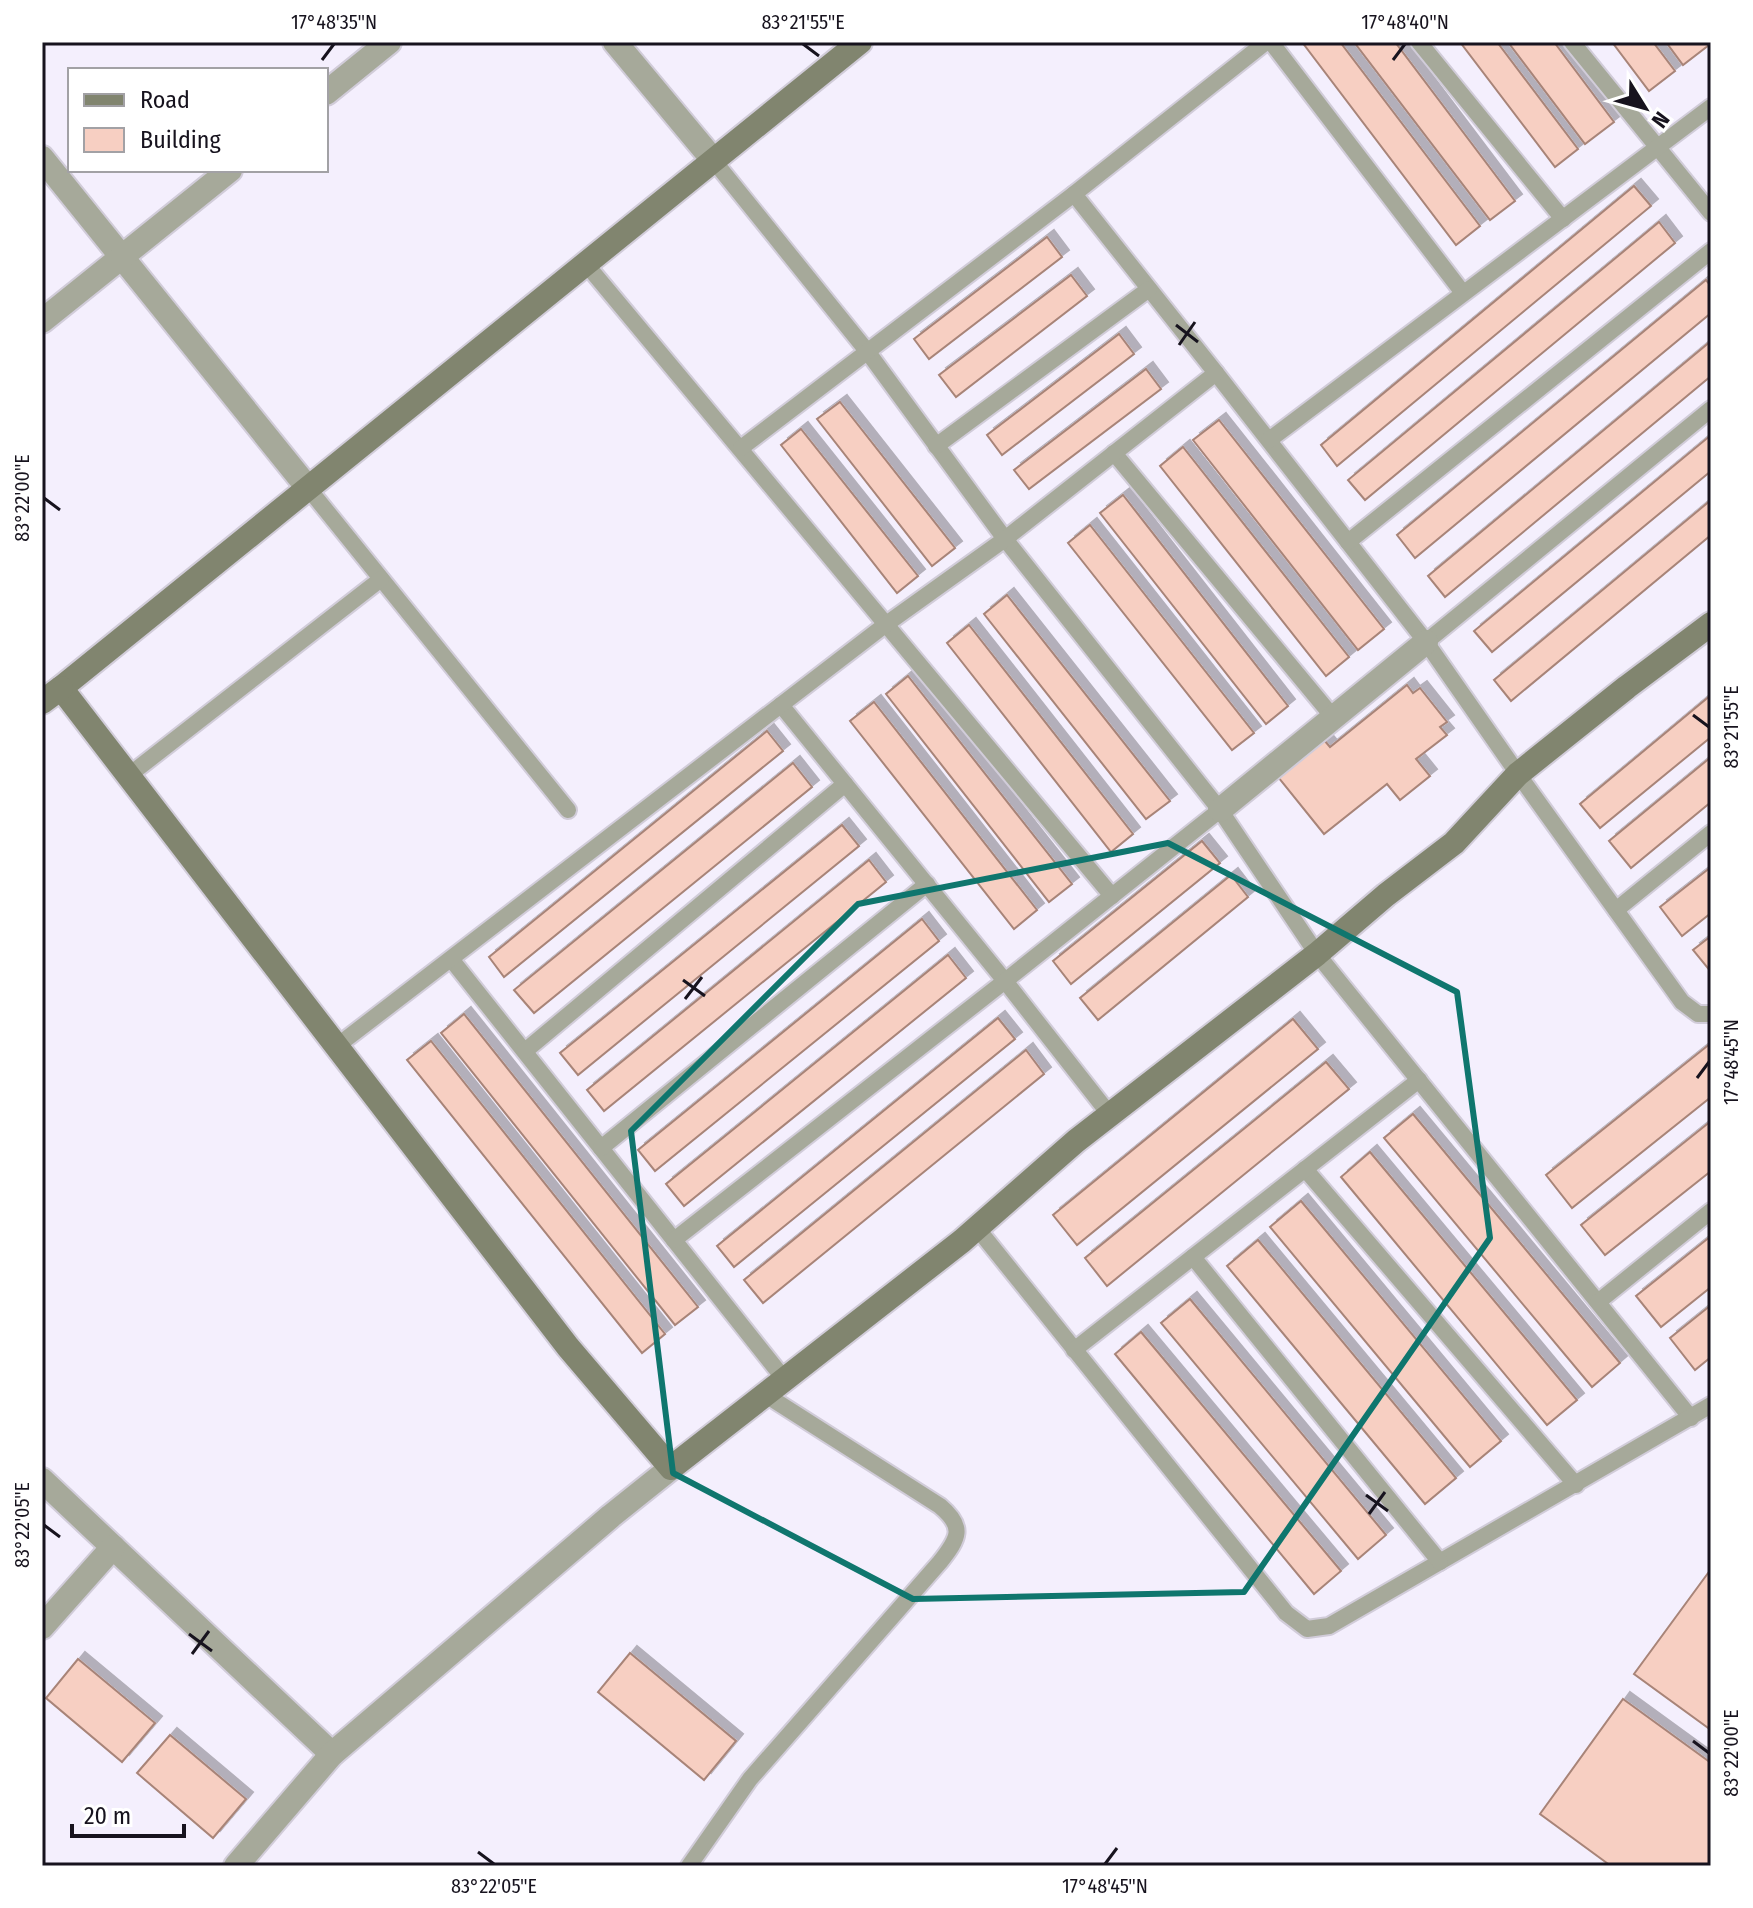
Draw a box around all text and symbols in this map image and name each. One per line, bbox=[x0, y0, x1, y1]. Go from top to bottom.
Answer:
text: 17°48'35"N bbox=[291, 10, 377, 34]
text: 83°21'55"E bbox=[761, 10, 845, 34]
text: 17°48'40"N bbox=[1361, 10, 1449, 34]
legend bbox=[68, 68, 328, 172]
north arrow bbox=[1605, 68, 1685, 148]
text: Road bbox=[140, 86, 190, 114]
text: N bbox=[1646, 106, 1675, 133]
text: Building bbox=[140, 126, 222, 154]
text: 83°22'00"E bbox=[10, 454, 34, 542]
text: 83°21'55"E bbox=[1719, 685, 1743, 769]
text: 17°48'45"N bbox=[1719, 1019, 1743, 1105]
text: 83°22'05"E bbox=[10, 1482, 34, 1568]
text: 83°22'00"E bbox=[1719, 1709, 1743, 1797]
scale bar bbox=[72, 1788, 184, 1838]
text: 20 m bbox=[84, 1802, 131, 1830]
text: 83°22'05"E bbox=[451, 1874, 537, 1898]
text: 17°48'45"N bbox=[1062, 1874, 1148, 1898]

